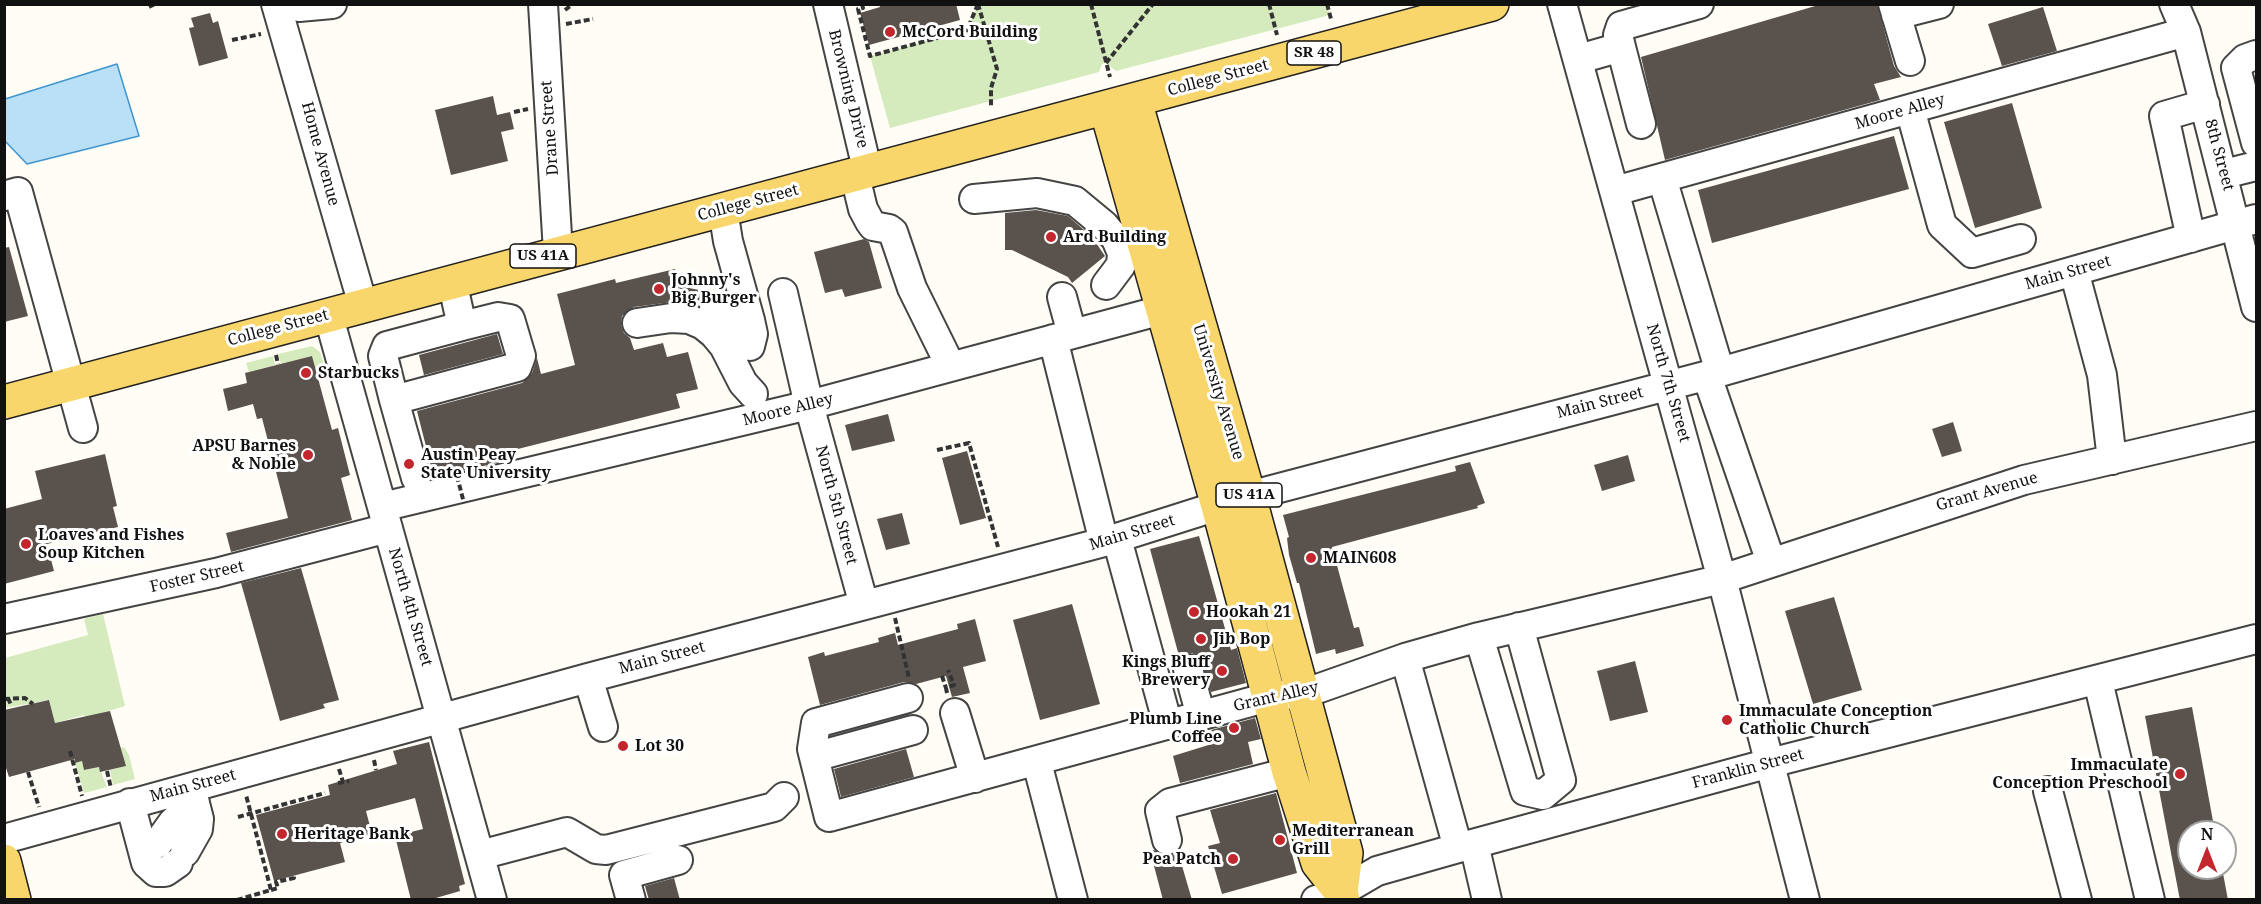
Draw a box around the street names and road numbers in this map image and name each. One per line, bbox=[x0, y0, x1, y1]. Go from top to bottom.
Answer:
street label: Browning Drive bbox=[824, 28, 872, 150]
road number: SR 48 bbox=[1287, 41, 1341, 65]
street label: College Street bbox=[1166, 55, 1270, 101]
street label: Drane Street bbox=[537, 80, 563, 176]
street label: Moore Alley bbox=[1853, 90, 1947, 134]
street label: Home Avenue bbox=[297, 100, 343, 208]
street label: 8th Street bbox=[2200, 117, 2238, 193]
street label: College Street bbox=[696, 180, 800, 226]
road number: US 41A bbox=[510, 244, 576, 268]
street label: Main Street bbox=[2023, 252, 2113, 294]
street label: College Street bbox=[226, 305, 330, 351]
street label: University Avenue bbox=[1188, 322, 1248, 462]
street label: North 7th Street bbox=[1642, 322, 1694, 444]
street label: Main Street bbox=[1555, 383, 1645, 423]
street label: Moore Alley bbox=[741, 389, 835, 431]
street label: North 5th Street bbox=[811, 443, 861, 567]
street label: Grant Avenue bbox=[1934, 468, 2040, 516]
road number: US 41A bbox=[1216, 483, 1282, 507]
street label: Main Street bbox=[1087, 511, 1177, 555]
street label: North 4th Street bbox=[384, 546, 436, 668]
street label: Foster Street bbox=[148, 557, 246, 597]
street label: Main Street bbox=[617, 637, 707, 679]
street label: Grant Alley bbox=[1232, 678, 1320, 716]
street label: Franklin Street bbox=[1690, 745, 1806, 793]
street label: Main Street bbox=[148, 765, 238, 807]

